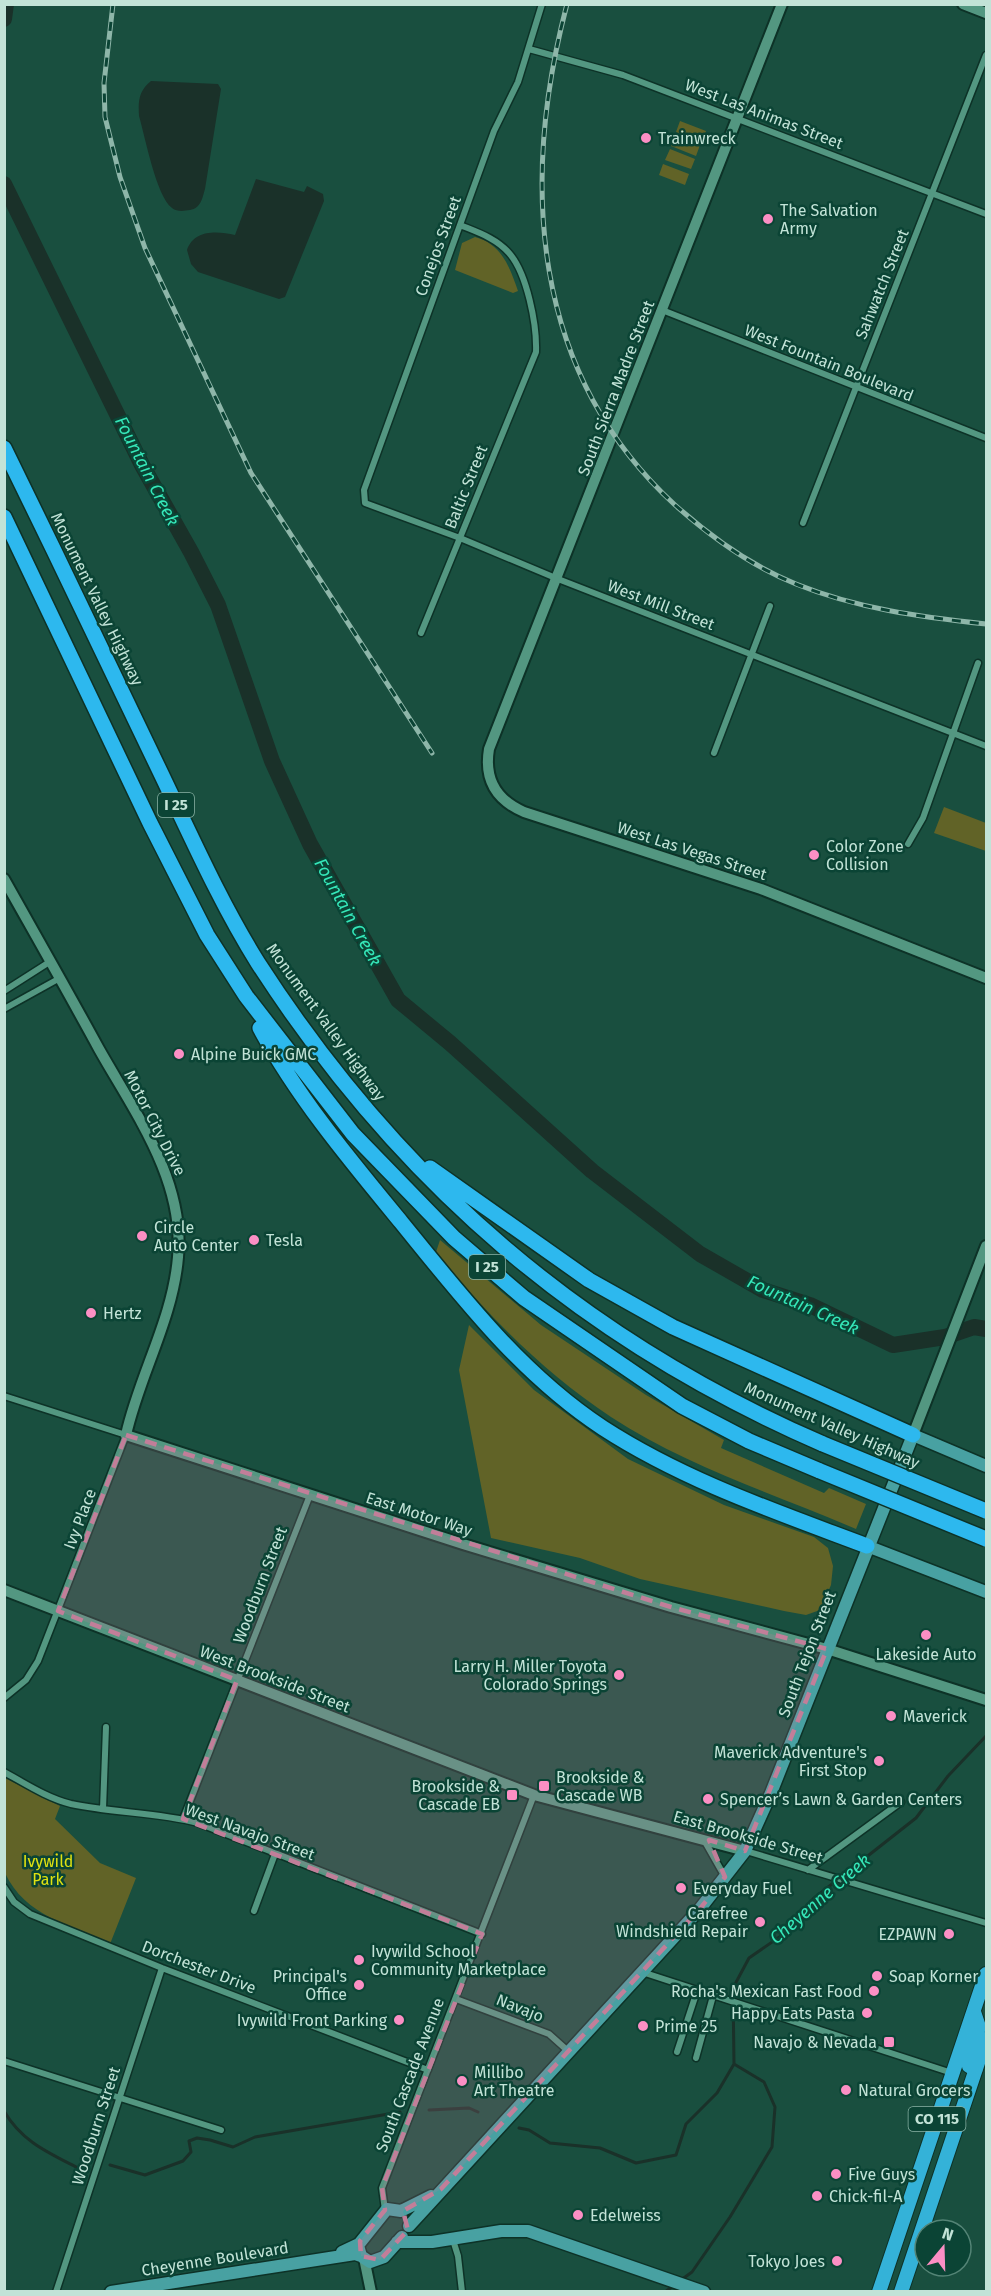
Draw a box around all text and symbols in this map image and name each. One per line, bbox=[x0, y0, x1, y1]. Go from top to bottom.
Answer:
street label: West Las Animas Street bbox=[682, 75, 846, 153]
place label: Trainwreck bbox=[658, 129, 737, 148]
marker: Trainwreck bbox=[639, 131, 653, 145]
street label: Conejos Street bbox=[411, 193, 465, 299]
place label: The Salvation Army bbox=[780, 201, 878, 238]
marker: The Salvation Army bbox=[761, 212, 775, 226]
street label: Sahwatch Street bbox=[851, 226, 913, 342]
street label: South Sierra Madre Street bbox=[574, 297, 658, 478]
street label: West Fountain Boulevard bbox=[742, 320, 916, 406]
water label: Fountain Creek bbox=[110, 413, 184, 530]
street label: Baltic Street bbox=[441, 442, 491, 532]
street label: Monument Valley Highway bbox=[47, 510, 147, 689]
street label: West Mill Street bbox=[605, 576, 717, 634]
road number: I 25 bbox=[158, 793, 194, 817]
street label: West Las Vegas Street bbox=[615, 818, 769, 884]
place label: Color Zone Collision bbox=[826, 837, 904, 874]
marker: Color Zone Collision bbox=[807, 848, 821, 862]
water label: Fountain Creek bbox=[309, 854, 387, 970]
street label: Monument Valley Highway bbox=[263, 940, 390, 1104]
place label: Alpine Buick GMC bbox=[191, 1045, 316, 1064]
marker: Alpine Buick GMC bbox=[172, 1047, 186, 1061]
street label: Motor City Drive bbox=[120, 1067, 190, 1179]
place label: Circle Auto Center bbox=[154, 1218, 240, 1255]
marker: Circle Auto Center bbox=[135, 1229, 149, 1243]
place label: Tesla bbox=[266, 1231, 303, 1250]
marker: Tesla bbox=[247, 1233, 261, 1247]
road number: I 25 bbox=[469, 1255, 505, 1279]
water label: Fountain Creek bbox=[744, 1271, 862, 1340]
place label: Hertz bbox=[103, 1304, 142, 1323]
marker: Hertz bbox=[84, 1306, 98, 1320]
street label: Monument Valley Highway bbox=[741, 1378, 923, 1472]
street label: Ivy Place bbox=[60, 1486, 100, 1552]
street label: East Motor Way bbox=[363, 1488, 475, 1540]
street label: Woodburn Street bbox=[229, 1524, 291, 1646]
street label: South Tejon Street bbox=[774, 1588, 840, 1720]
marker: Lakeside Auto bbox=[919, 1628, 933, 1642]
street label: West Brookside Street bbox=[197, 1642, 353, 1717]
place label: Lakeside Auto bbox=[875, 1645, 977, 1664]
place label: Larry H. Miller Toyota Colorado Springs bbox=[453, 1657, 607, 1694]
marker: Larry H. Miller Toyota Colorado Springs bbox=[612, 1668, 626, 1682]
place label: Maverick bbox=[903, 1707, 968, 1726]
marker: Maverick bbox=[884, 1709, 898, 1723]
place label: Maverick Adventure's First Stop bbox=[714, 1743, 867, 1780]
marker: Maverick Adventure's First Stop bbox=[872, 1754, 886, 1768]
place label: Brookside & Cascade WB bbox=[556, 1768, 645, 1805]
place label: Brookside & Cascade EB bbox=[412, 1777, 500, 1814]
marker: Brookside & Cascade WB bbox=[537, 1779, 551, 1793]
marker: Brookside & Cascade EB bbox=[505, 1788, 519, 1802]
place label: Spencer’s Lawn & Garden Centers bbox=[720, 1790, 962, 1809]
marker: Spencer’s Lawn & Garden Centers bbox=[701, 1792, 715, 1806]
street label: West Navajo Street bbox=[183, 1800, 317, 1864]
street label: East Brookside Street bbox=[671, 1807, 825, 1867]
water label: Cheyenne Creek bbox=[765, 1849, 875, 1949]
park label: Ivywild Park bbox=[23, 1852, 73, 1889]
place label: Everyday Fuel bbox=[693, 1879, 792, 1898]
marker: Everyday Fuel bbox=[674, 1881, 688, 1895]
place label: Carefree Windshield Repair bbox=[616, 1904, 749, 1941]
marker: Carefree Windshield Repair bbox=[753, 1915, 767, 1929]
place label: EZPAWN bbox=[879, 1925, 937, 1944]
marker: EZPAWN bbox=[942, 1927, 956, 1941]
street label: Dorchester Drive bbox=[139, 1936, 259, 1998]
place label: Ivywild School Community Marketplace bbox=[371, 1942, 546, 1979]
marker: Ivywild School Community Marketplace bbox=[352, 1953, 366, 1967]
place label: Principal's Office bbox=[273, 1967, 347, 2004]
place label: Soap Korner bbox=[889, 1967, 979, 1986]
marker: Soap Korner bbox=[870, 1969, 884, 1983]
marker: Principal's Office bbox=[352, 1978, 366, 1992]
place label: Rocha's Mexican Fast Food bbox=[671, 1982, 862, 2001]
marker: Rocha's Mexican Fast Food bbox=[867, 1984, 881, 1998]
street label: Navajo bbox=[494, 1990, 546, 2026]
street label: South Cascade Avenue bbox=[372, 1995, 448, 2155]
place label: Happy Eats Pasta bbox=[731, 2004, 855, 2023]
marker: Happy Eats Pasta bbox=[860, 2006, 874, 2020]
place label: Ivywild Front Parking bbox=[237, 2011, 388, 2030]
marker: Ivywild Front Parking bbox=[392, 2013, 406, 2027]
place label: Prime 25 bbox=[655, 2017, 717, 2036]
marker: Prime 25 bbox=[636, 2019, 650, 2033]
place label: Navajo & Nevada bbox=[753, 2033, 877, 2052]
marker: Navajo & Nevada bbox=[882, 2035, 896, 2049]
place label: Millibo Art Theatre bbox=[474, 2063, 554, 2100]
street label: Woodburn Street bbox=[68, 2064, 124, 2188]
marker: Millibo Art Theatre bbox=[455, 2074, 469, 2088]
place label: Natural Grocers bbox=[858, 2081, 970, 2100]
marker: Natural Grocers bbox=[839, 2083, 853, 2097]
road number: CO 115 bbox=[908, 2107, 966, 2131]
place label: Five Guys bbox=[848, 2165, 915, 2184]
marker: Five Guys bbox=[829, 2167, 843, 2181]
place label: Chick-fil-A bbox=[829, 2187, 903, 2206]
marker: Chick-fil-A bbox=[810, 2189, 824, 2203]
place label: Edelweiss bbox=[590, 2206, 661, 2225]
marker: Edelweiss bbox=[571, 2208, 585, 2222]
north arrow bbox=[913, 2218, 973, 2278]
text: N bbox=[940, 2224, 956, 2245]
street label: Cheyenne Boulevard bbox=[140, 2238, 290, 2280]
place label: Tokyo Joes bbox=[748, 2252, 825, 2271]
marker: Tokyo Joes bbox=[830, 2254, 844, 2268]

